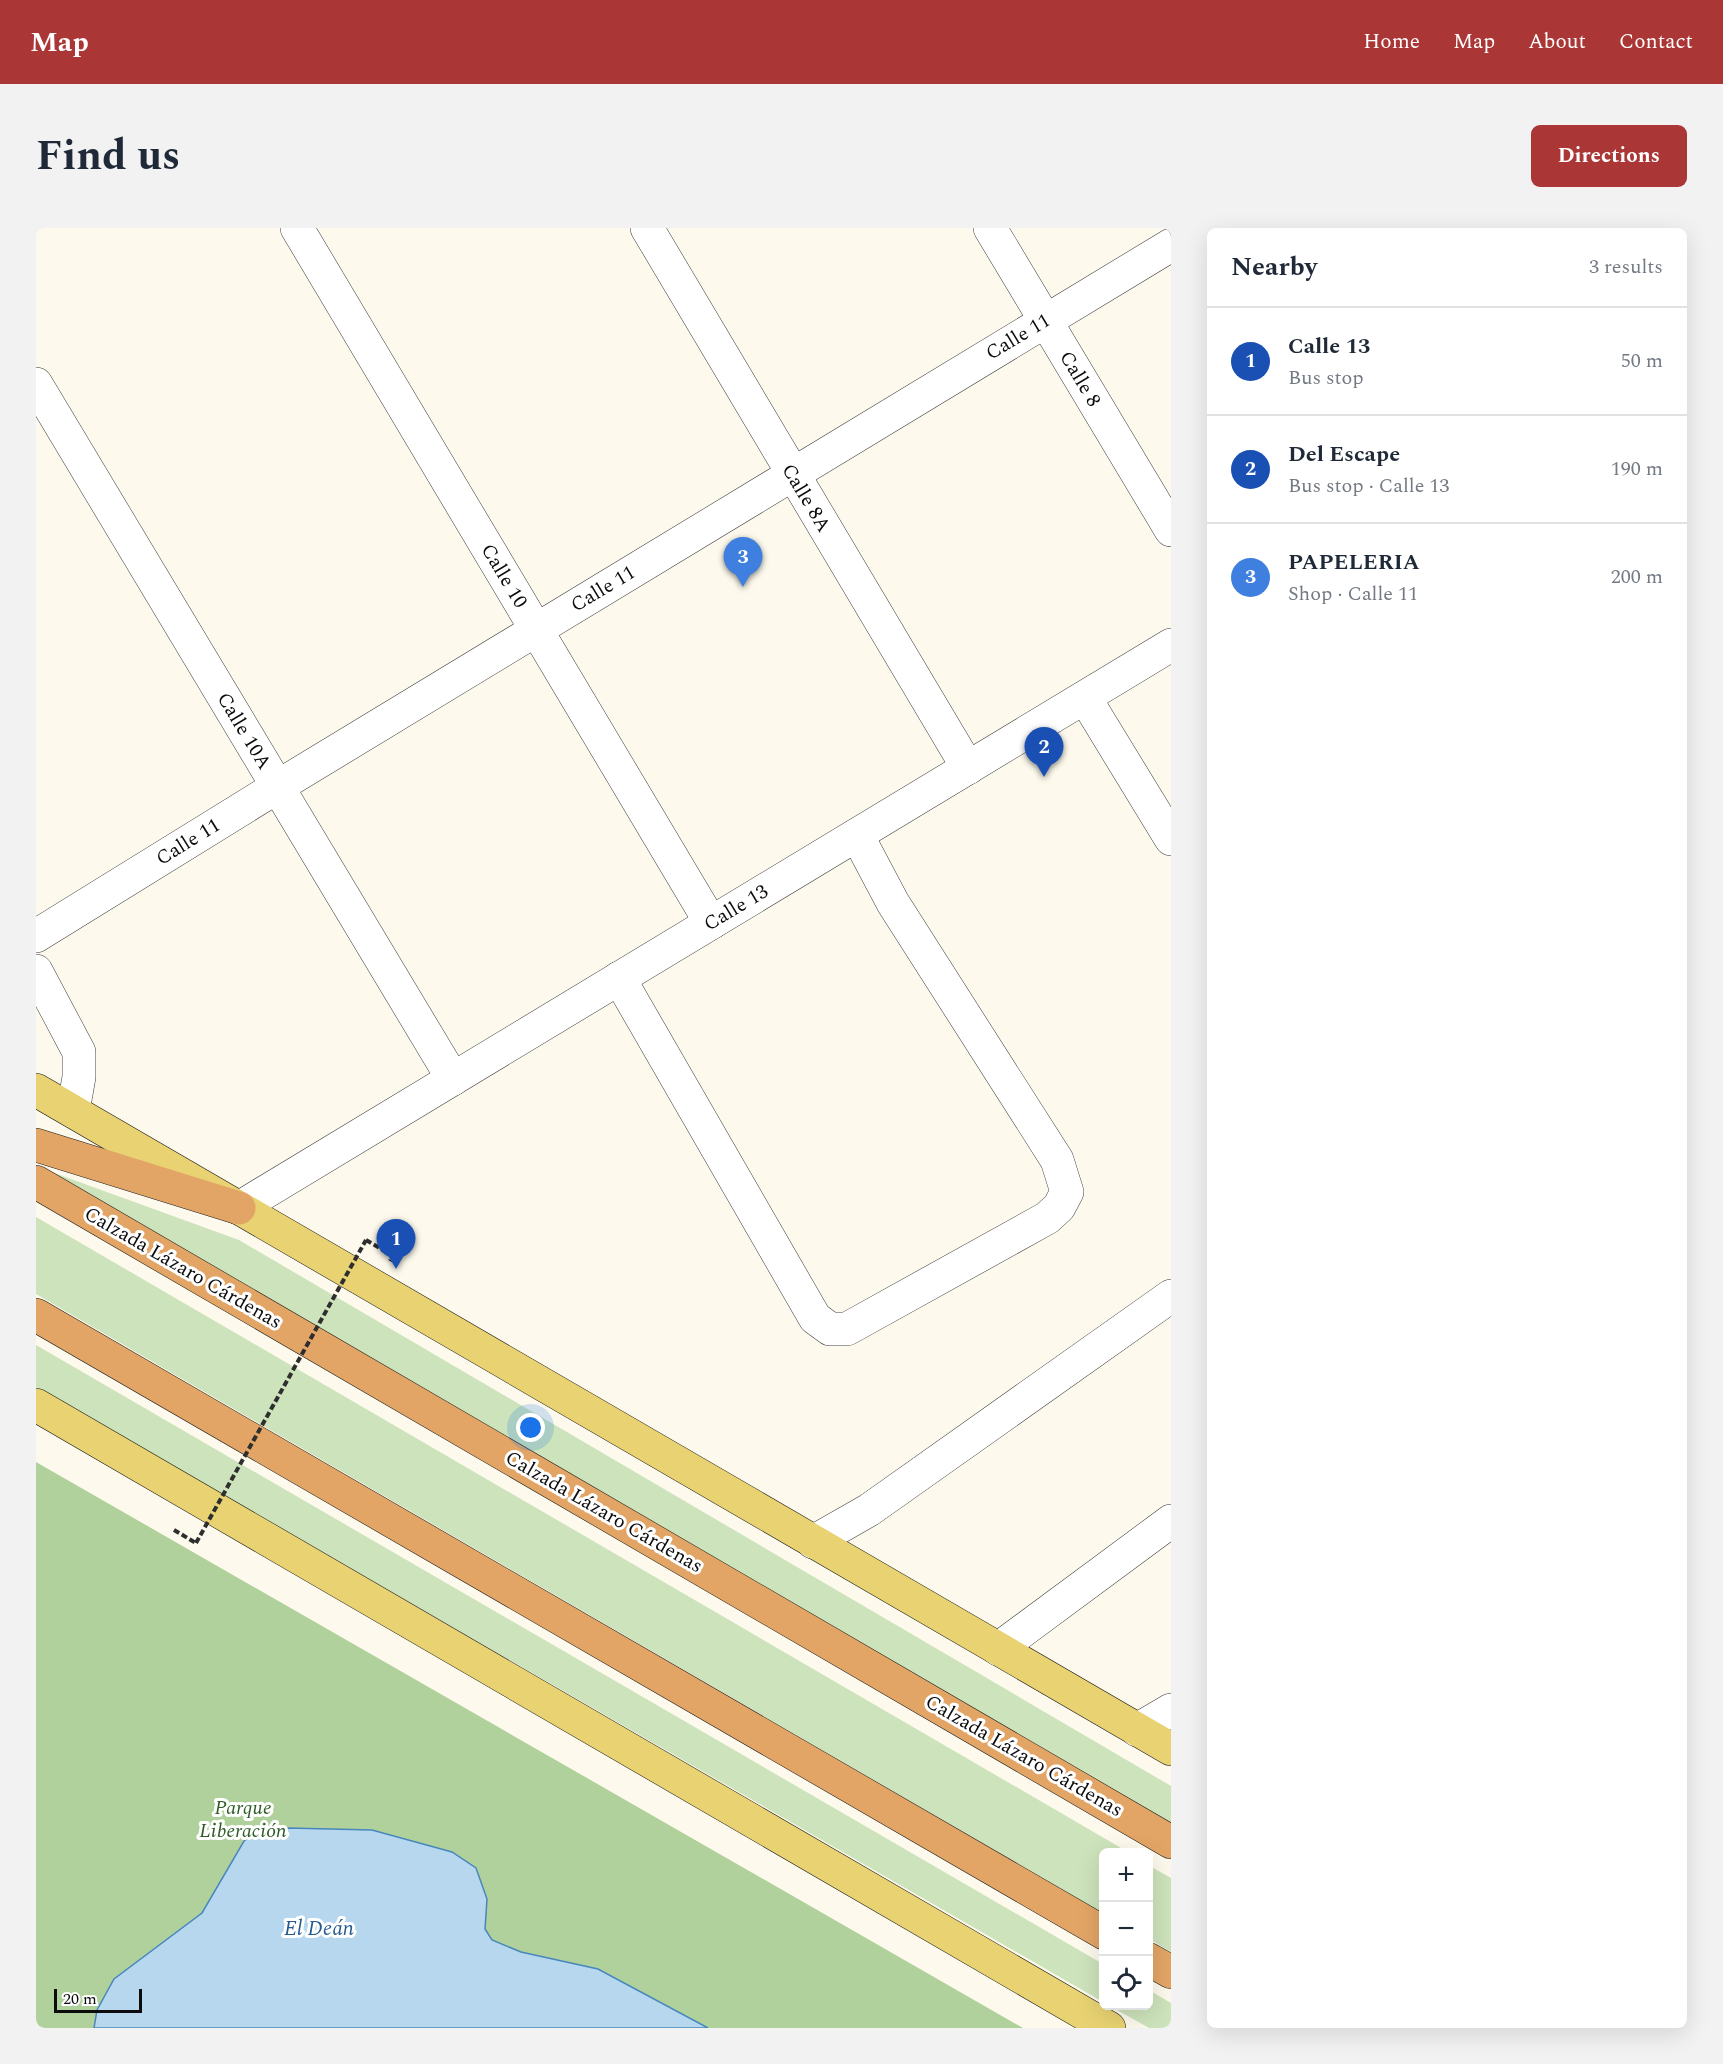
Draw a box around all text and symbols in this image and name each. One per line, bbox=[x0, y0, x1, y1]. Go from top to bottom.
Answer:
text: Map bbox=[30, 21, 89, 64]
text: Home bbox=[1363, 26, 1420, 58]
text: Map bbox=[1453, 26, 1495, 58]
text: About bbox=[1528, 26, 1586, 58]
text: Contact bbox=[1619, 26, 1693, 58]
text: Find us bbox=[36, 125, 180, 188]
button: Directions bbox=[1531, 125, 1687, 187]
text: Nearby bbox=[1231, 247, 1317, 287]
text: 3 results bbox=[1589, 252, 1663, 282]
street label: Calle 11 bbox=[980, 306, 1056, 368]
text: Calle 13 bbox=[1288, 330, 1370, 363]
street label: Calle 8 bbox=[1052, 345, 1108, 413]
text: 1 bbox=[1245, 346, 1256, 376]
text: 50 m bbox=[1621, 346, 1663, 376]
text: Bus stop bbox=[1288, 363, 1364, 393]
text: Del Escape bbox=[1288, 438, 1400, 471]
text: 2 bbox=[1245, 454, 1256, 484]
text: 190 m bbox=[1611, 454, 1663, 484]
street label: Calle 8A bbox=[774, 458, 838, 538]
text: Bus stop · Calle 13 bbox=[1288, 471, 1449, 501]
street label: Calle 10 bbox=[473, 538, 535, 614]
pin: 3 bbox=[724, 538, 762, 587]
text: PAPELERIA bbox=[1288, 546, 1420, 579]
street label: Calle 11 bbox=[565, 558, 641, 620]
text: 3 bbox=[1245, 562, 1256, 592]
text: 200 m bbox=[1611, 562, 1663, 592]
text: Shop · Calle 11 bbox=[1288, 579, 1418, 609]
street label: Calle 10A bbox=[209, 687, 279, 775]
pin: 2 bbox=[1024, 728, 1064, 777]
street label: Calle 11 bbox=[150, 811, 226, 873]
street label: Calle 13 bbox=[698, 877, 774, 939]
street label: Calzada Lázaro Cárdenas bbox=[79, 1199, 287, 1337]
pin: 1 bbox=[376, 1220, 416, 1269]
your location bbox=[516, 1413, 545, 1442]
street label: Calzada Lázaro Cárdenas bbox=[500, 1443, 708, 1581]
street label: Calzada Lázaro Cárdenas bbox=[920, 1687, 1128, 1825]
park label: Parque Liberación bbox=[199, 1793, 287, 1846]
map controls bbox=[1099, 1848, 1153, 2010]
button: + bbox=[1099, 1848, 1153, 1902]
button: − bbox=[1099, 1902, 1153, 1956]
water label: El Deán bbox=[284, 1913, 354, 1945]
button: locate bbox=[1099, 1956, 1153, 2010]
scale bar bbox=[54, 1986, 142, 2014]
text: 20 m bbox=[63, 1987, 97, 2011]

